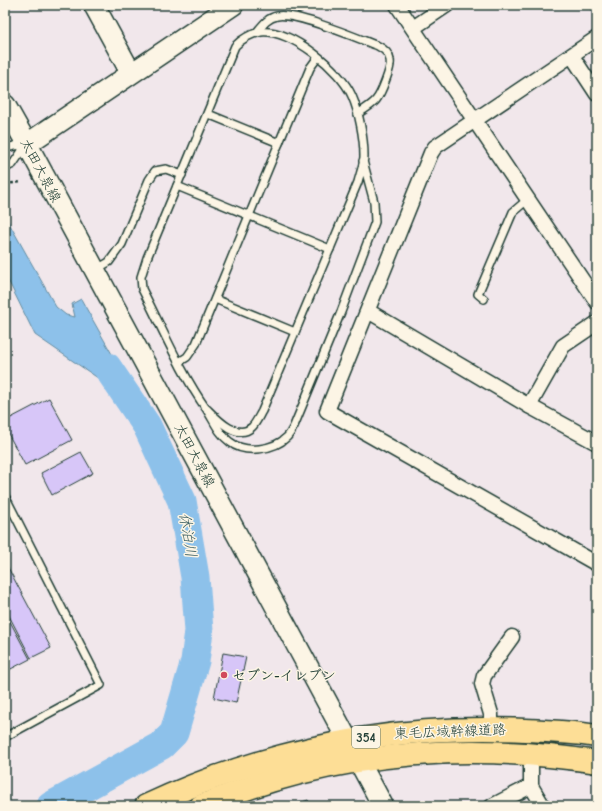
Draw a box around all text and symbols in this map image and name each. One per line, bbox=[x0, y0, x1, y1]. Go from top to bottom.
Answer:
street label: 太田大泉線 bbox=[17, 135, 64, 205]
street label: 太田大泉線 bbox=[171, 420, 218, 490]
water label: 休泊川 bbox=[176, 511, 200, 559]
place label: セブン-イレブン bbox=[232, 667, 336, 684]
marker: セブン-イレブン bbox=[219, 670, 229, 680]
street label: 東毛広域幹線道路 bbox=[394, 721, 506, 742]
road number: 354 bbox=[352, 726, 380, 748]

